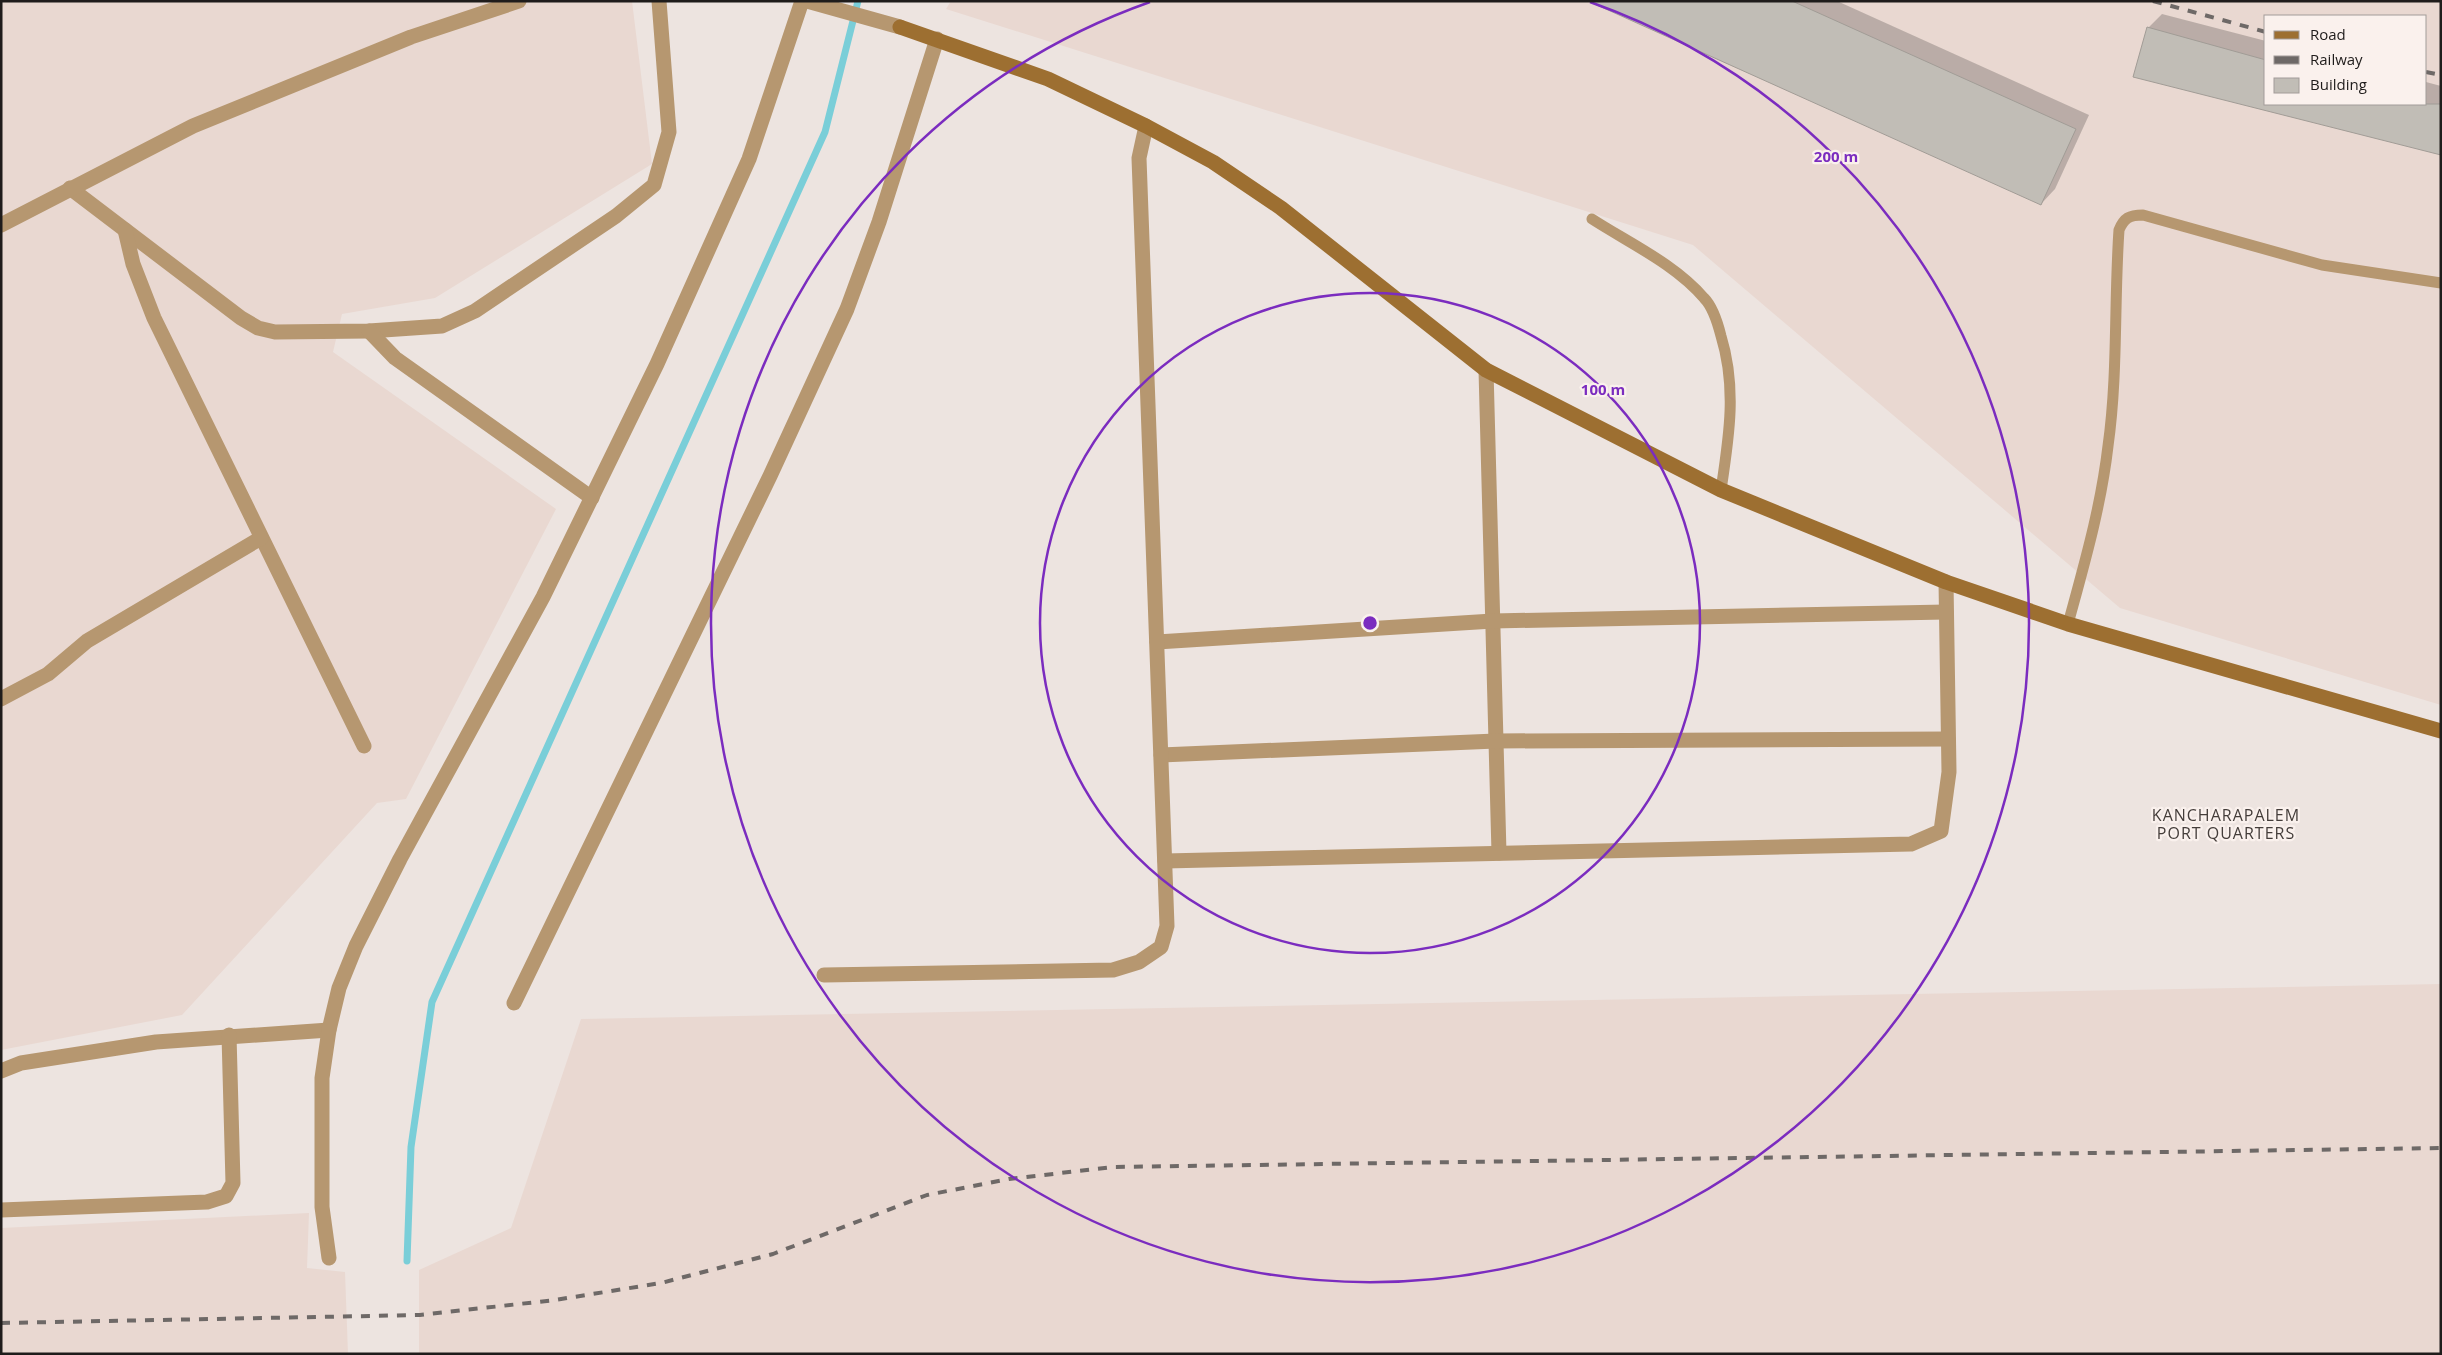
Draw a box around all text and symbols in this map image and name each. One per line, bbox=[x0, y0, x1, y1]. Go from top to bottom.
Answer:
legend bbox=[2264, 15, 2427, 105]
text: Road bbox=[2310, 24, 2346, 44]
text: Railway bbox=[2310, 49, 2363, 69]
text: Building bbox=[2310, 74, 2367, 94]
text: 200 m bbox=[1814, 146, 1858, 166]
text: 100 m bbox=[1581, 379, 1625, 399]
centre of rings bbox=[1361, 614, 1379, 632]
district label: KANCHARAPALEM PORT QUARTERS bbox=[2152, 804, 2300, 844]

